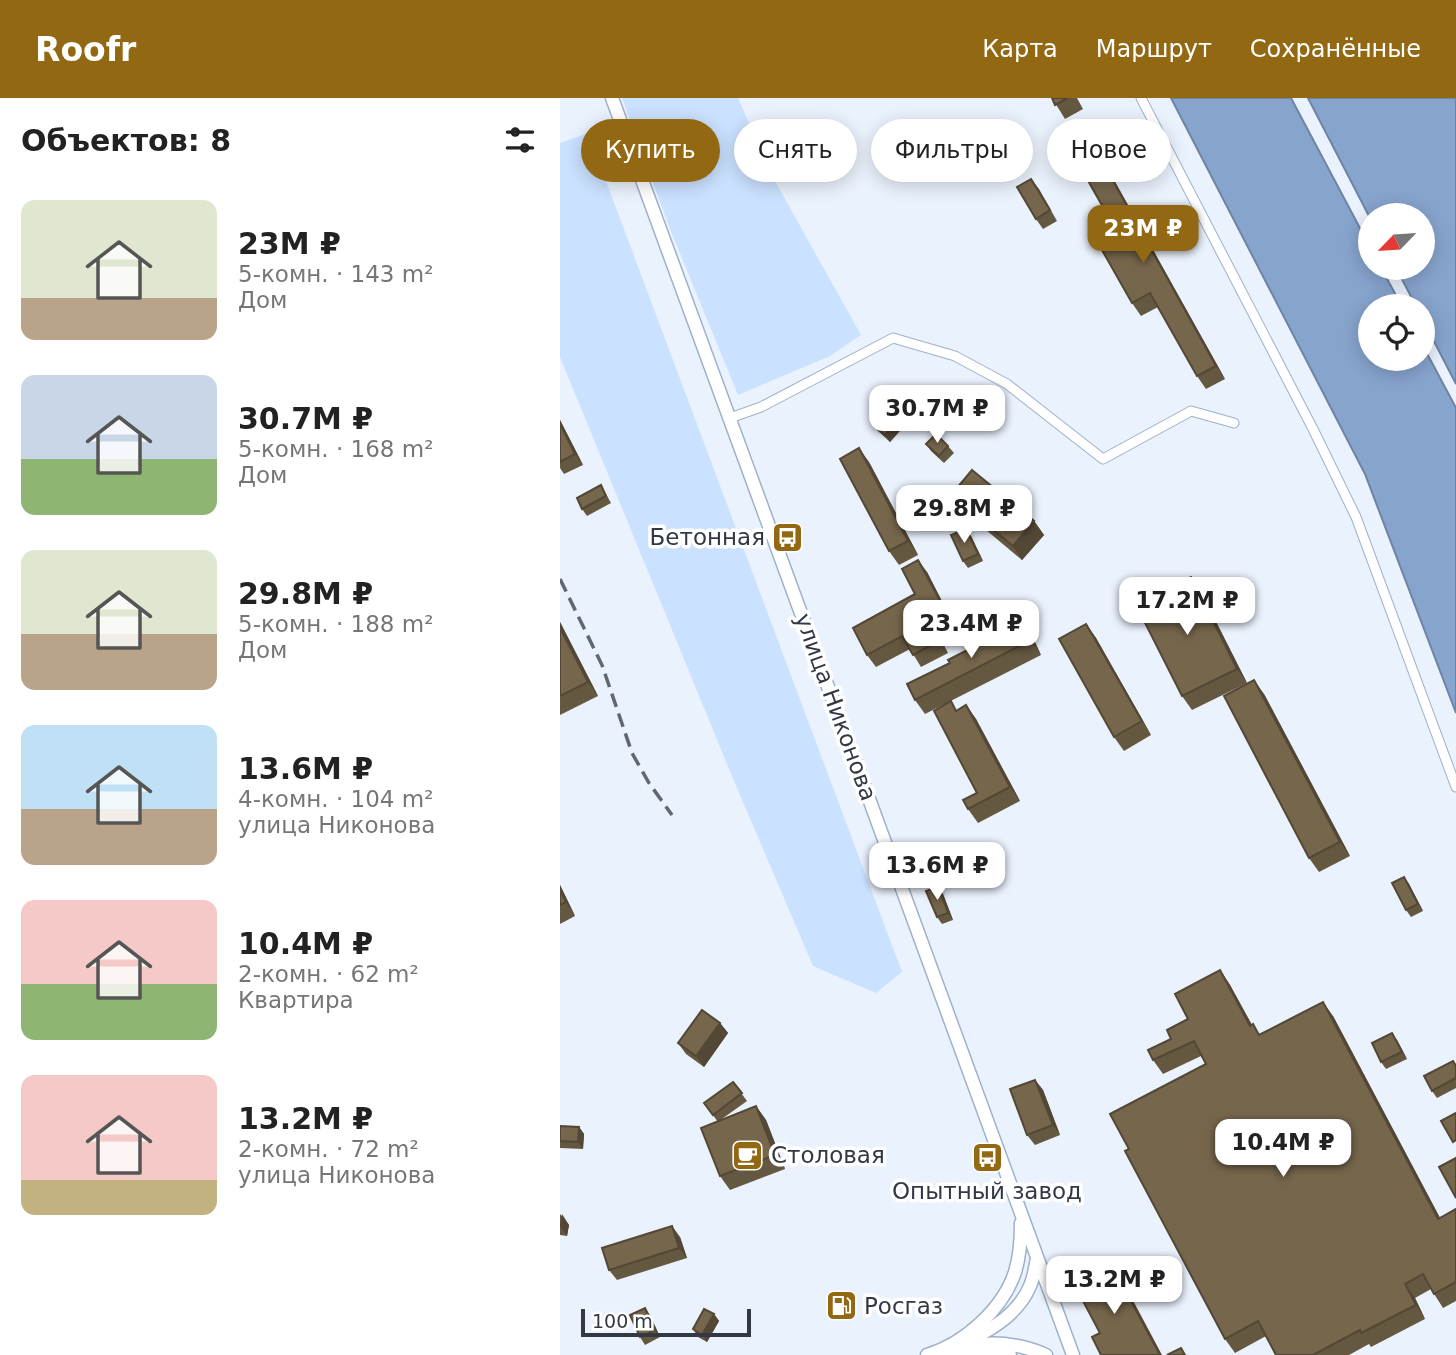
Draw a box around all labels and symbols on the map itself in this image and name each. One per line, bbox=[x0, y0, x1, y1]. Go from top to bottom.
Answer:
north arrow bbox=[1358, 203, 1435, 280]
pin: 23M ₽ bbox=[1094, 206, 1192, 265]
pin: 30.7M ₽ bbox=[872, 386, 1002, 445]
pin: 29.8M ₽ bbox=[899, 486, 1029, 545]
bus stop icon: Бетонная bbox=[771, 520, 805, 554]
place label: Бетонная bbox=[650, 524, 765, 550]
pin: 17.2M ₽ bbox=[1122, 578, 1252, 637]
pin: 23.4M ₽ bbox=[906, 601, 1036, 660]
street label: улица Никонова bbox=[790, 610, 882, 804]
pin: 13.6M ₽ bbox=[872, 842, 1002, 902]
pin: 10.4M ₽ bbox=[1218, 1119, 1348, 1179]
cafe icon: Столовая bbox=[731, 1138, 765, 1172]
bus stop icon: Опытный завод bbox=[970, 1140, 1004, 1174]
place label: Столовая bbox=[771, 1142, 885, 1168]
place label: Опытный завод bbox=[892, 1178, 1082, 1204]
pin: 13.2M ₽ bbox=[1049, 1256, 1179, 1316]
fuel station icon: Росгаз bbox=[824, 1289, 858, 1323]
place label: Росгаз bbox=[864, 1293, 943, 1319]
scale bar bbox=[581, 1306, 751, 1338]

